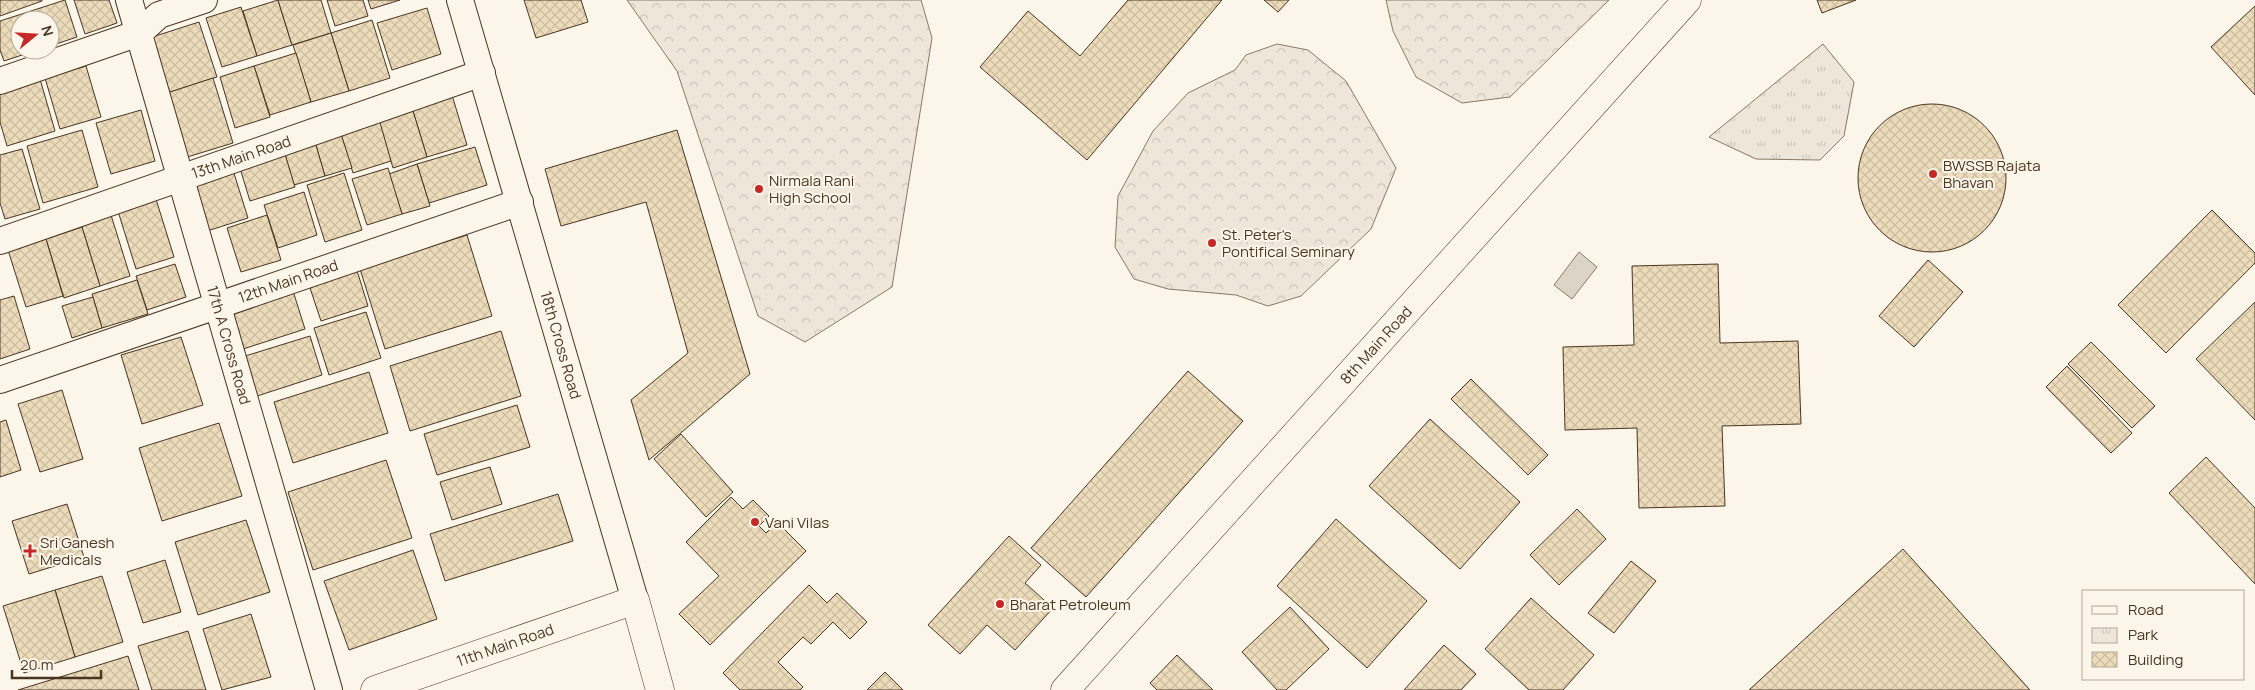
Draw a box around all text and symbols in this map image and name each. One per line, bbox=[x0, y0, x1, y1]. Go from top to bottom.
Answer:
north arrow bbox=[10, 10, 60, 60]
text: N bbox=[37, 23, 58, 39]
street label: 13th Main Road bbox=[188, 130, 294, 184]
place label: BWSSB Rajata Bhavan bbox=[1943, 155, 2041, 193]
marker: BWSSB Rajata Bhavan bbox=[1927, 168, 1939, 180]
place label: Nirmala Rani High School bbox=[769, 170, 854, 208]
marker: Nirmala Rani High School bbox=[753, 183, 765, 195]
place label: St. Peter's Pontifical Seminary bbox=[1222, 224, 1355, 262]
marker: St. Peter's Pontifical Seminary bbox=[1206, 237, 1218, 249]
street label: 12th Main Road bbox=[235, 254, 341, 308]
street label: 17th A Cross Road bbox=[202, 283, 256, 407]
street label: 18th Cross Road bbox=[536, 288, 586, 402]
street label: 8th Main Road bbox=[1335, 301, 1417, 389]
place label: Vani Vilas bbox=[765, 512, 829, 533]
marker: Vani Vilas bbox=[749, 516, 761, 528]
place label: Sri Ganesh Medicals bbox=[40, 532, 115, 570]
marker: Sri Ganesh Medicals bbox=[24, 545, 36, 557]
legend bbox=[2082, 590, 2245, 680]
place label: Bharat Petroleum bbox=[1010, 594, 1131, 615]
marker: Bharat Petroleum bbox=[994, 598, 1006, 610]
text: Road bbox=[2128, 599, 2164, 620]
street label: 11th Main Road bbox=[454, 619, 556, 671]
text: Park bbox=[2128, 624, 2158, 645]
scale bar bbox=[12, 648, 101, 680]
text: Building bbox=[2128, 649, 2183, 670]
text: 20 m bbox=[20, 654, 53, 675]

